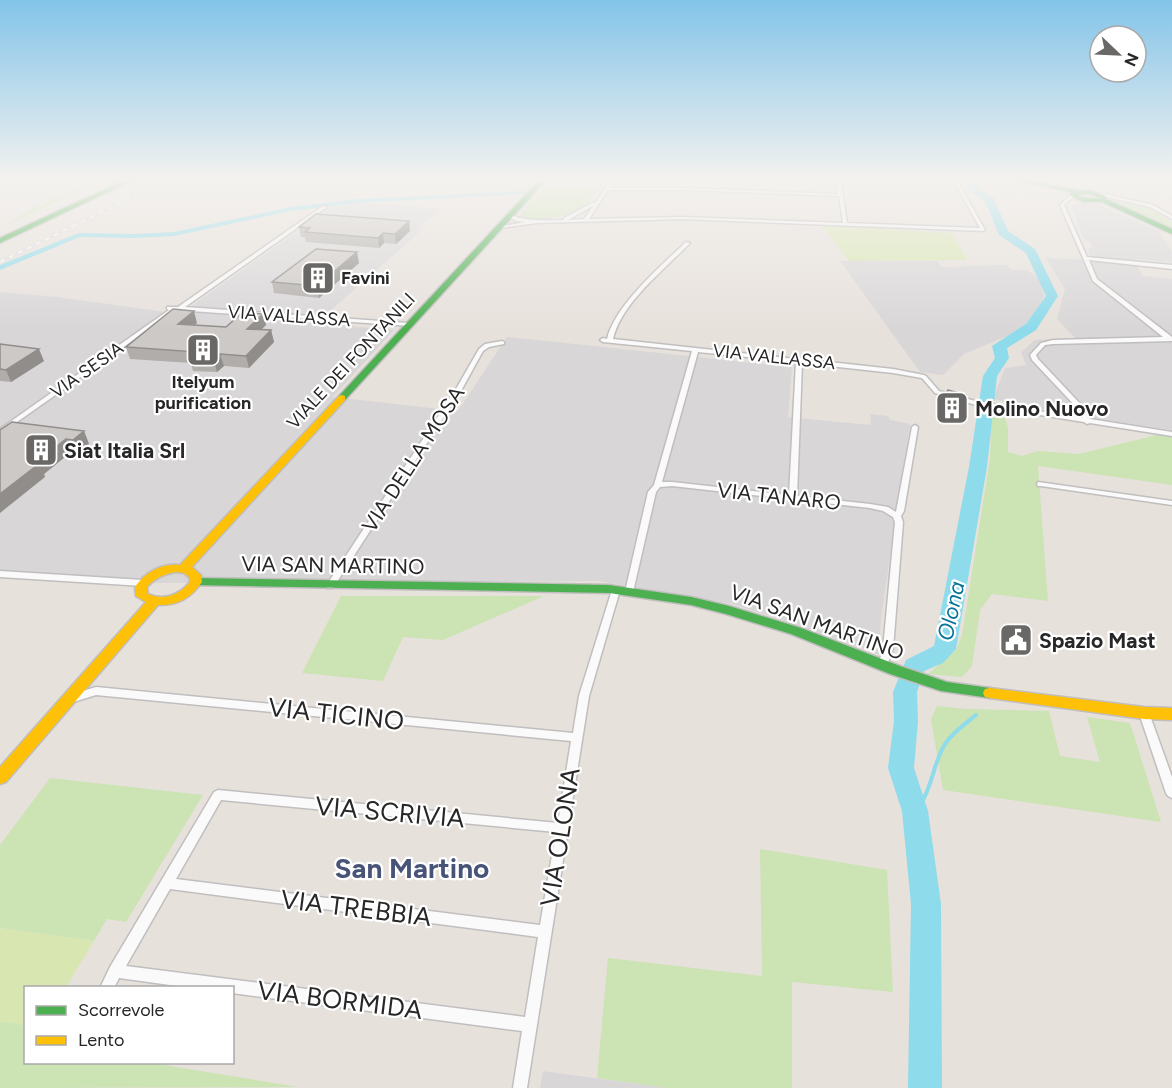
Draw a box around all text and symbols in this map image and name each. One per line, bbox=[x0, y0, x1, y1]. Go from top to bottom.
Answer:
north arrow bbox=[1088, 24, 1148, 84]
text: N bbox=[1120, 50, 1143, 69]
building icon: Favini bbox=[300, 260, 336, 296]
place label: Favini bbox=[341, 267, 390, 289]
street label: VIALE DEI FONTANILI bbox=[282, 288, 420, 434]
street label: VIA VALLASSA bbox=[227, 301, 351, 331]
building icon: Itelyum purification bbox=[185, 332, 221, 368]
street label: VIA SESIA bbox=[46, 337, 128, 403]
street label: VIA VALLASSA bbox=[712, 340, 836, 374]
place label: Itelyum purification bbox=[155, 371, 251, 414]
street label: VIA DELLA MOSA bbox=[357, 381, 469, 537]
building icon: Molino Nuovo bbox=[934, 390, 970, 426]
place label: Molino Nuovo bbox=[975, 396, 1108, 421]
building icon: Siat Italia Srl bbox=[23, 432, 59, 468]
place label: Siat Italia Srl bbox=[64, 438, 185, 463]
street label: VIA TANARO bbox=[716, 477, 842, 515]
street label: VIA SAN MARTINO bbox=[241, 551, 425, 579]
street label: VIA SAN MARTINO bbox=[727, 579, 907, 665]
water label: Olona bbox=[932, 579, 970, 643]
public building icon: Spazio Mast bbox=[998, 622, 1034, 658]
place label: Spazio Mast bbox=[1039, 628, 1156, 653]
street label: VIA TICINO bbox=[266, 691, 406, 737]
street label: VIA OLONA bbox=[533, 765, 587, 909]
street label: VIA SCRIVIA bbox=[314, 790, 466, 835]
district label: San Martino bbox=[335, 851, 489, 885]
street label: VIA TREBBIA bbox=[279, 883, 434, 933]
street label: VIA BORMIDA bbox=[256, 974, 425, 1026]
legend bbox=[24, 986, 234, 1064]
text: Scorrevole bbox=[78, 999, 165, 1021]
text: Lento bbox=[78, 1029, 124, 1051]

